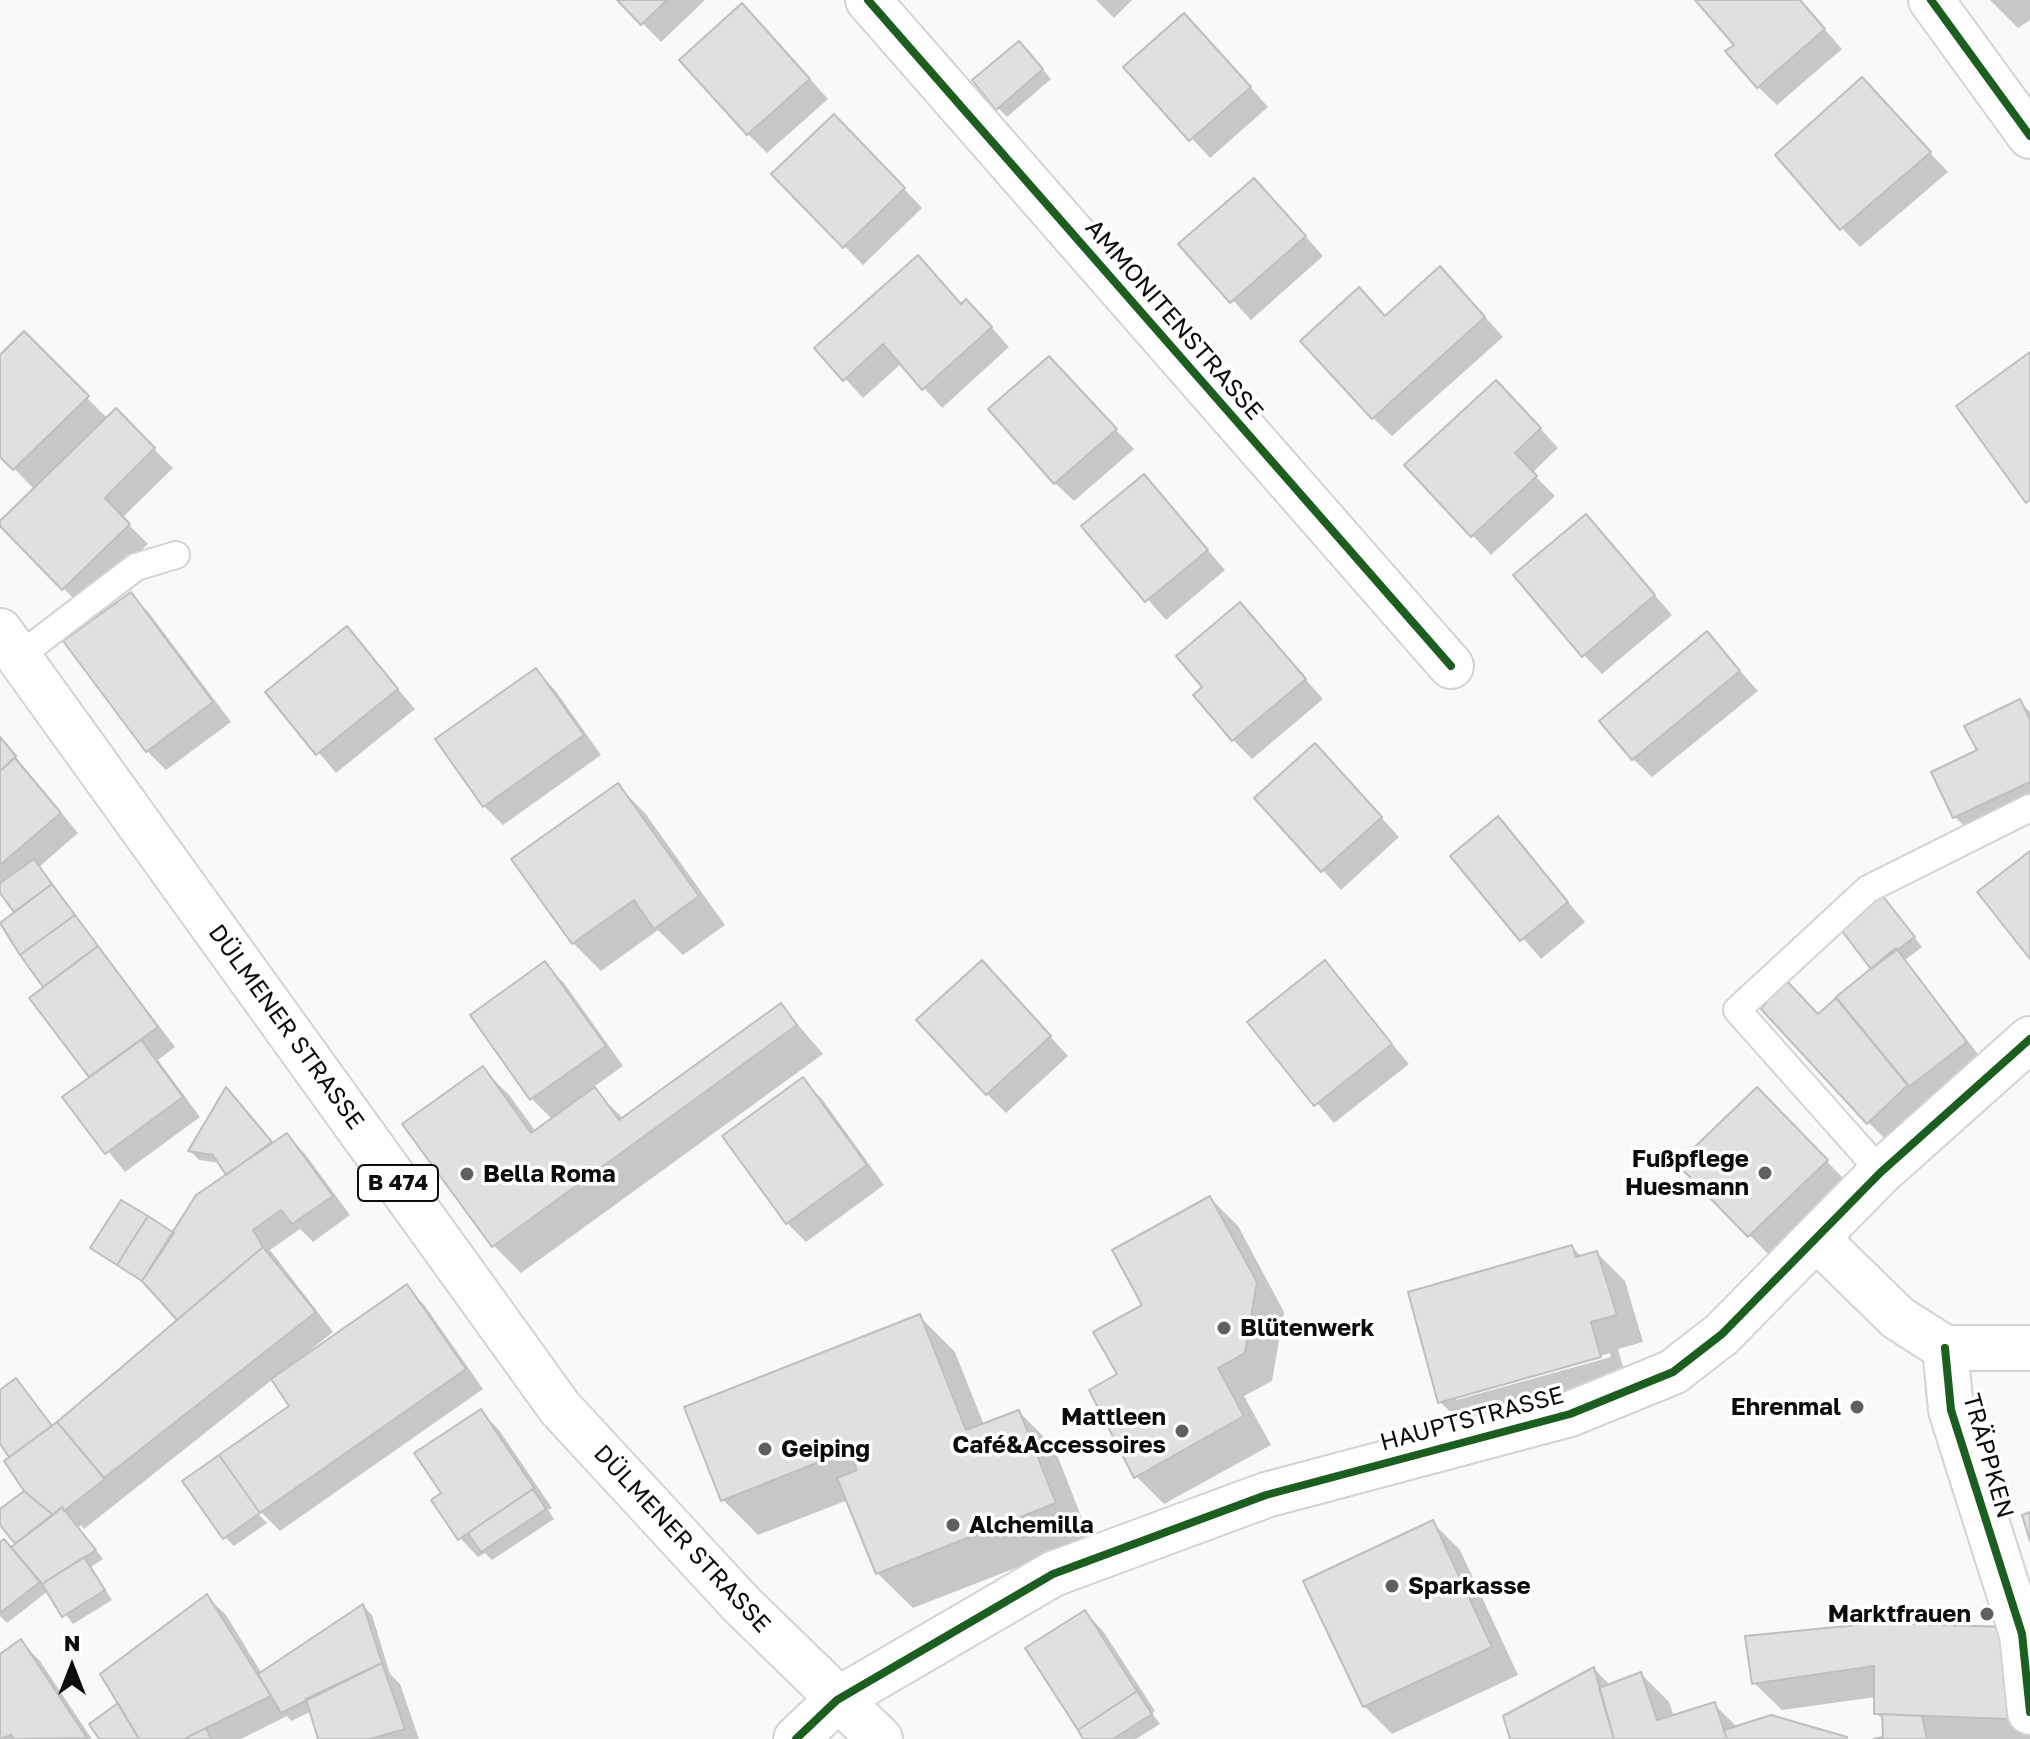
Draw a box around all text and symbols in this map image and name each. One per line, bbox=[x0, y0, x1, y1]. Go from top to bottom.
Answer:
street label: AMMONITENSTRASSE bbox=[1079, 214, 1269, 426]
street label: DÜLMENER STRASSE bbox=[202, 919, 370, 1135]
place label: Fußpflege Huesmann bbox=[1625, 1145, 1749, 1201]
place label: Bella Roma bbox=[483, 1160, 616, 1188]
marker: Fußpflege Huesmann bbox=[1756, 1164, 1774, 1182]
road number: B 474 bbox=[358, 1165, 438, 1201]
marker: Bella Roma bbox=[458, 1165, 476, 1183]
place label: Blütenwerk bbox=[1240, 1314, 1375, 1342]
marker: Blütenwerk bbox=[1215, 1319, 1233, 1337]
street label: HAUPTSTRASSE bbox=[1377, 1381, 1567, 1457]
street label: TRÄPPKEN bbox=[1956, 1390, 2020, 1522]
place label: Ehrenmal bbox=[1731, 1393, 1841, 1421]
marker: Ehrenmal bbox=[1848, 1398, 1866, 1416]
place label: Mattleen Café&Accessoires bbox=[952, 1403, 1166, 1459]
marker: Mattleen Café&Accessoires bbox=[1173, 1422, 1191, 1440]
place label: Geiping bbox=[781, 1435, 870, 1463]
street label: DÜLMENER STRASSE bbox=[588, 1439, 776, 1639]
marker: Geiping bbox=[756, 1440, 774, 1458]
place label: Alchemilla bbox=[969, 1511, 1094, 1539]
marker: Alchemilla bbox=[944, 1516, 962, 1534]
place label: Sparkasse bbox=[1408, 1572, 1531, 1600]
marker: Sparkasse bbox=[1383, 1577, 1401, 1595]
place label: Marktfrauen bbox=[1828, 1600, 1971, 1628]
marker: Marktfrauen bbox=[1978, 1605, 1996, 1623]
north arrow bbox=[32, 1627, 112, 1707]
text: N bbox=[64, 1629, 80, 1656]

